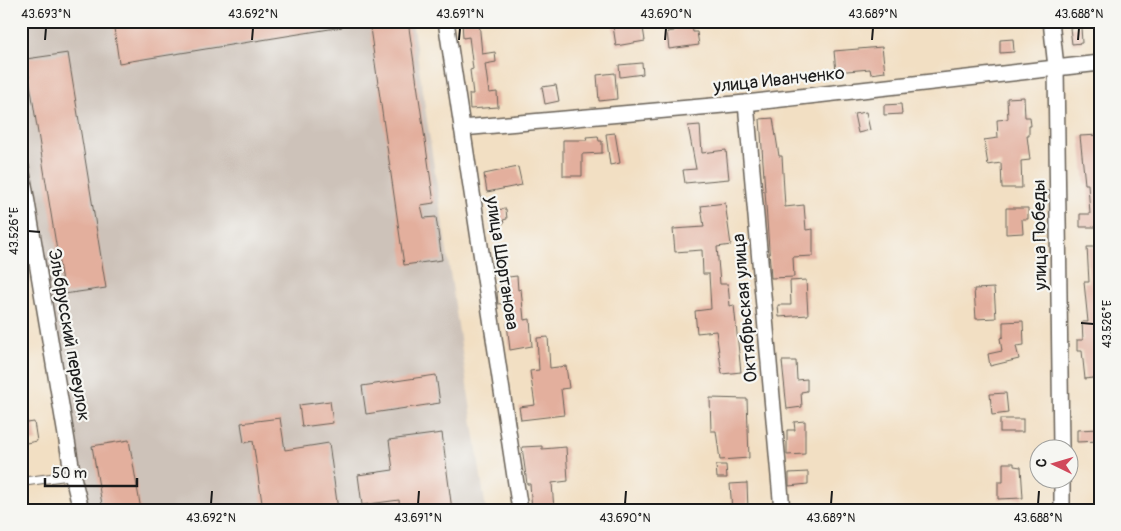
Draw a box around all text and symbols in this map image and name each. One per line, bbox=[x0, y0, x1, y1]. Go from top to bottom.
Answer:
text: 43.693°N bbox=[21, 7, 71, 22]
text: 43.692°N bbox=[228, 7, 278, 22]
text: 43.691°N bbox=[436, 7, 484, 22]
text: 43.690°N bbox=[640, 7, 692, 22]
text: 43.689°N bbox=[849, 7, 897, 22]
text: 43.688°N bbox=[1055, 7, 1103, 22]
street label: улица Иванченко bbox=[711, 62, 846, 98]
street label: улица Победы bbox=[1028, 179, 1052, 292]
street label: улица Шортанова bbox=[480, 194, 524, 331]
text: 43.526°E bbox=[7, 207, 22, 255]
street label: Октябрьская улица bbox=[727, 233, 763, 383]
street label: Эльбрусский переулок bbox=[43, 247, 95, 423]
text: 43.526°E bbox=[1100, 300, 1115, 348]
north arrow bbox=[1028, 438, 1078, 488]
scale bar bbox=[45, 456, 138, 488]
text: С bbox=[1033, 458, 1050, 468]
text: 50 m bbox=[52, 464, 87, 483]
text: 43.692°N bbox=[186, 511, 236, 526]
text: 43.691°N bbox=[394, 511, 442, 526]
text: 43.690°N bbox=[599, 511, 651, 526]
text: 43.689°N bbox=[807, 511, 855, 526]
text: 43.688°N bbox=[1014, 511, 1062, 526]

